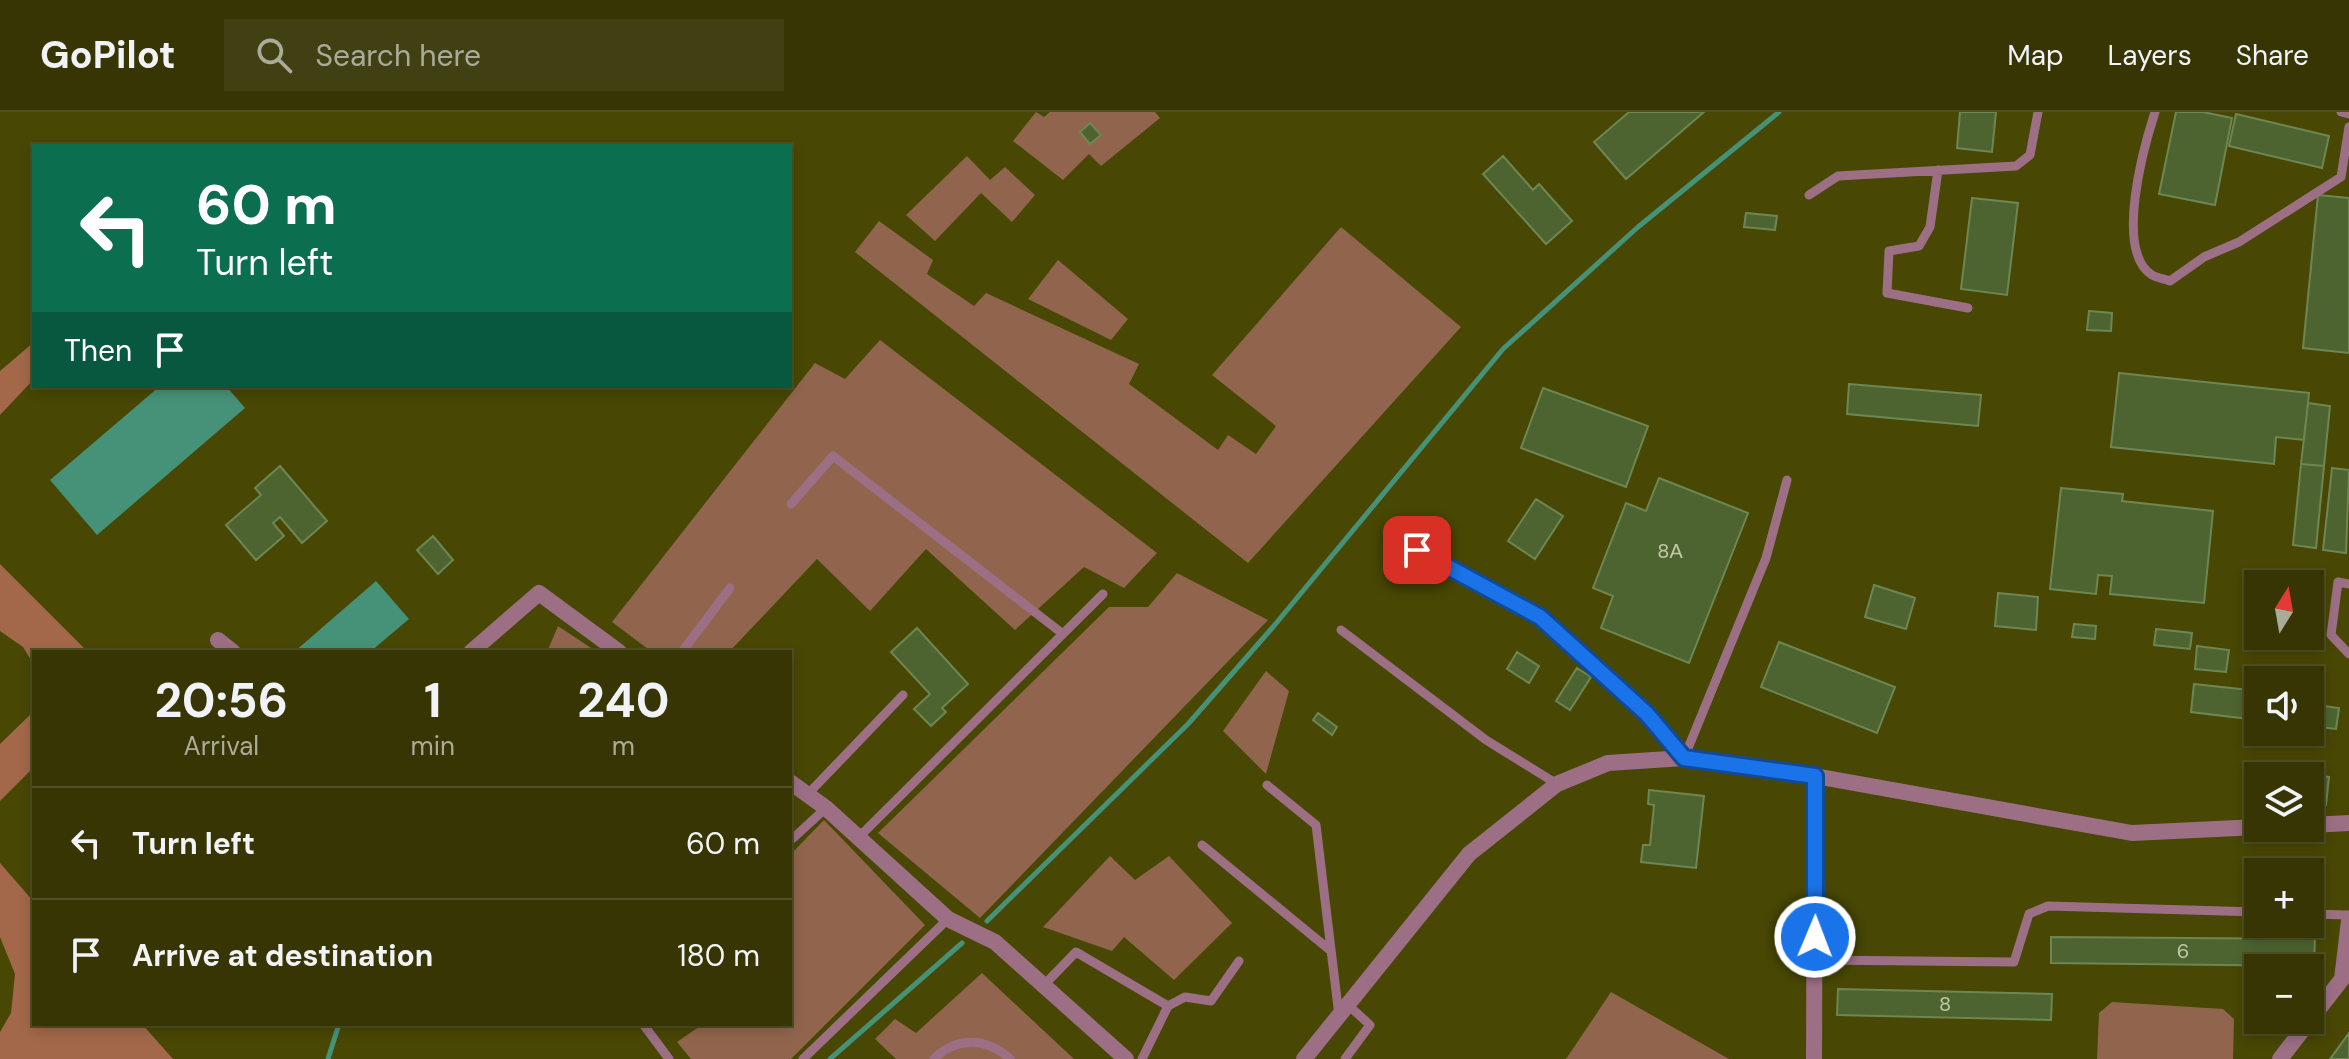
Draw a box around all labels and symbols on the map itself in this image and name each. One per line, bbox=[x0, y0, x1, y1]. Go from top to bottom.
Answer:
pin bbox=[1383, 516, 1451, 584]
house number: 8А bbox=[1657, 538, 1683, 564]
north arrow bbox=[2244, 570, 2324, 650]
position arrow bbox=[1773, 895, 1857, 979]
house number: 6 bbox=[2177, 938, 2189, 964]
house number: 8 bbox=[1939, 991, 1951, 1017]

